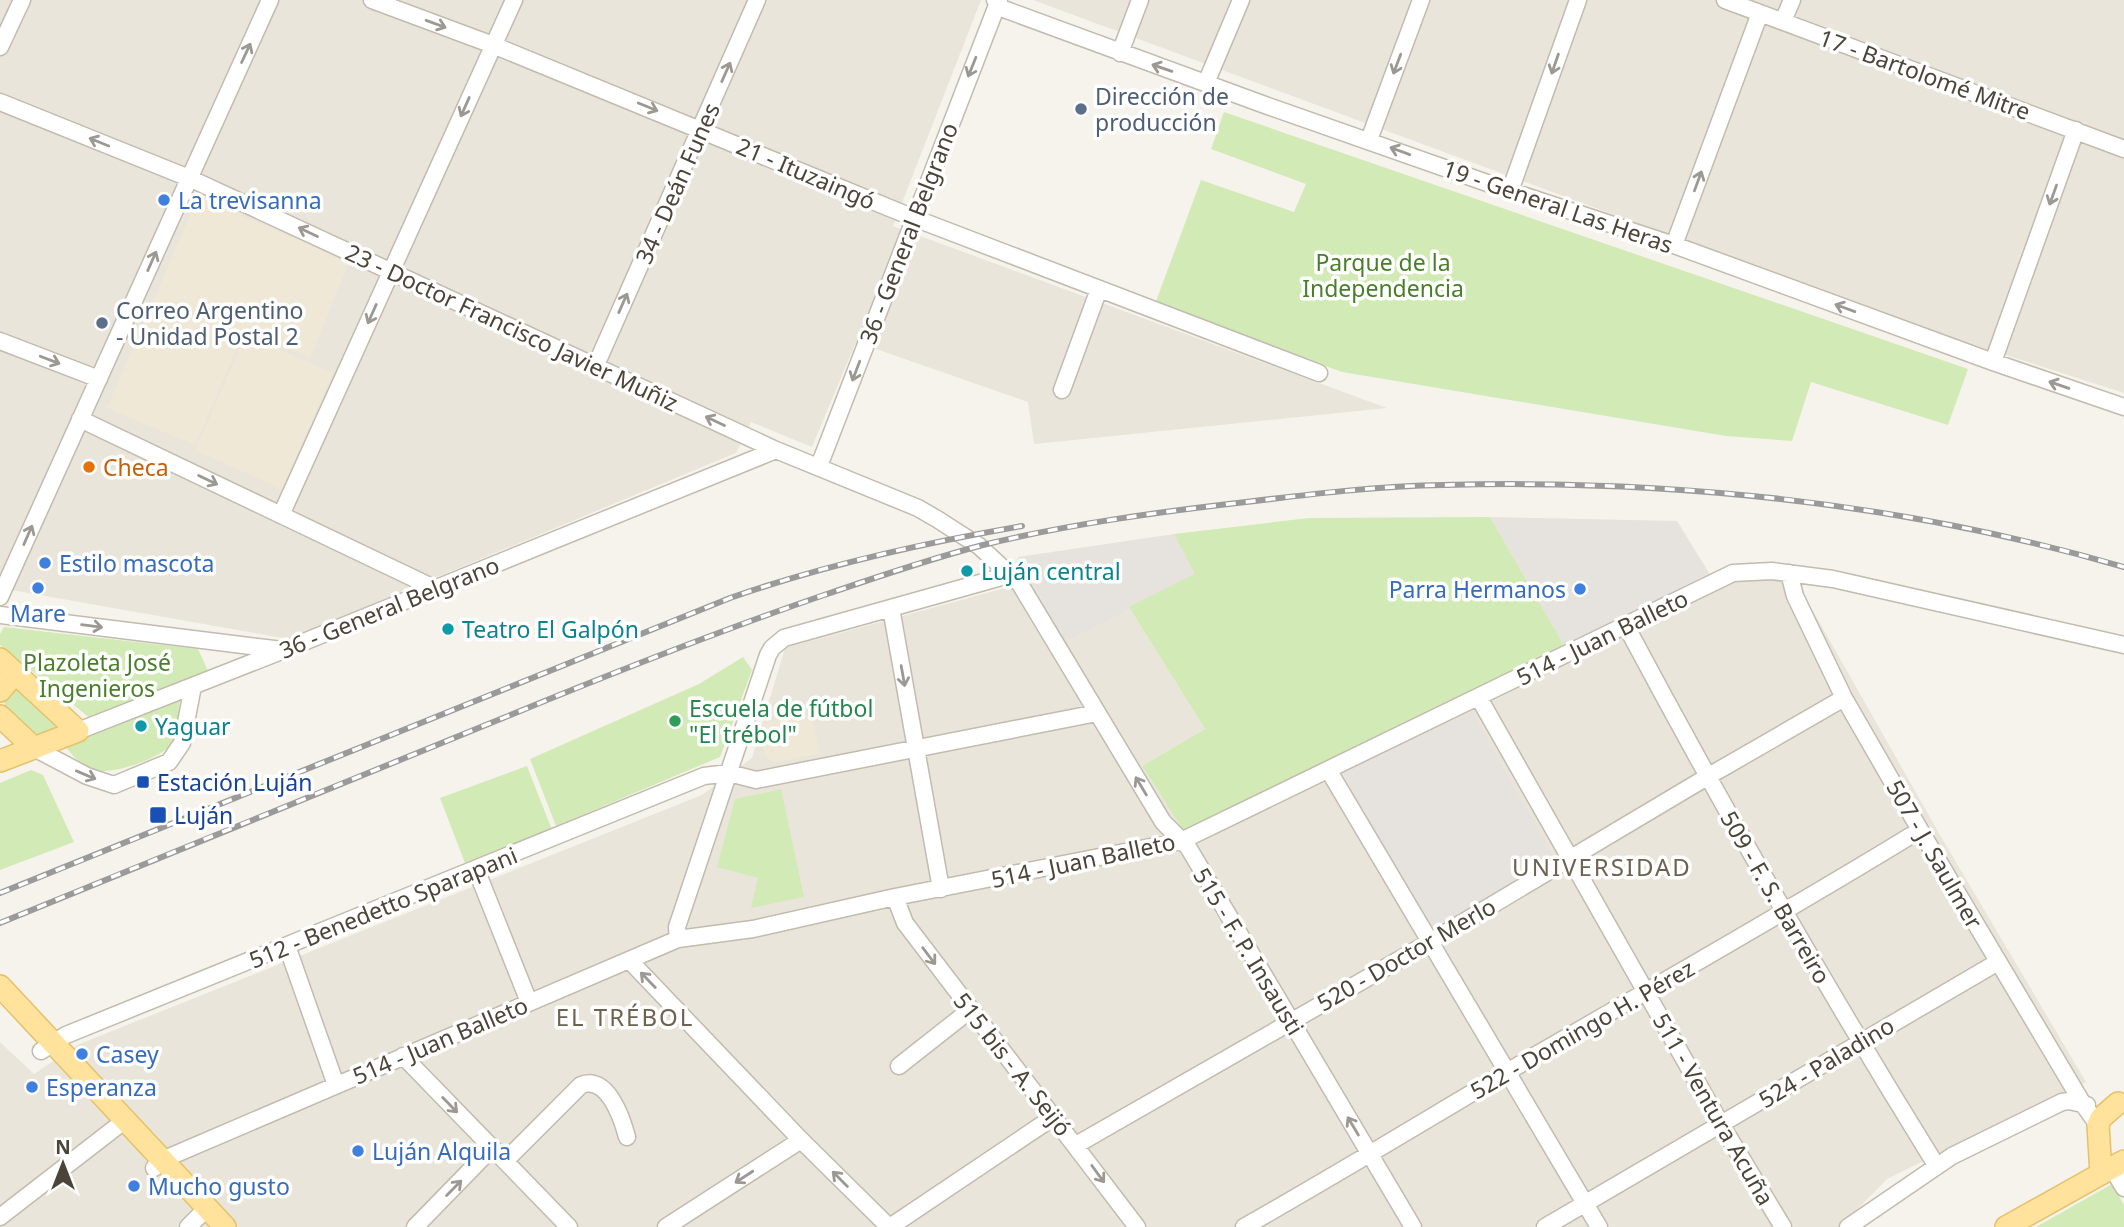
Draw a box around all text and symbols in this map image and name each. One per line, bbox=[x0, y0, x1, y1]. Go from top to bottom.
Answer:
one-way arrow bbox=[425, 18, 447, 31]
street label: 17 - Bartolomé Mitre bbox=[1815, 21, 2035, 127]
one-way arrow bbox=[240, 43, 253, 65]
one-way arrow bbox=[1390, 52, 1402, 74]
one-way arrow bbox=[1548, 53, 1560, 75]
one-way arrow bbox=[965, 55, 978, 77]
one-way arrow bbox=[1151, 61, 1173, 73]
one-way arrow bbox=[720, 62, 733, 84]
place label: Dirección de producción bbox=[1095, 80, 1229, 138]
one-way arrow bbox=[458, 96, 471, 117]
street label: 34 - Deán Funes bbox=[627, 98, 727, 268]
marker: Dirección de producción bbox=[1073, 101, 1089, 117]
one-way arrow bbox=[637, 102, 658, 115]
street label: 36 - General Belgrano bbox=[851, 118, 965, 348]
street label: 21 - Ituzaingó bbox=[732, 129, 880, 217]
one-way arrow bbox=[89, 134, 111, 147]
one-way arrow bbox=[1389, 144, 1411, 156]
street label: 19 - General Las Heras bbox=[1439, 152, 1677, 260]
one-way arrow bbox=[1693, 171, 1705, 193]
one-way arrow bbox=[2046, 183, 2058, 205]
place label: La trevisanna bbox=[178, 184, 322, 216]
marker: La trevisanna bbox=[156, 192, 172, 208]
one-way arrow bbox=[298, 225, 319, 238]
street label: 23 - Doctor Francisco Javier Muñiz bbox=[341, 236, 683, 418]
park label: Parque de la Independencia bbox=[1302, 246, 1464, 304]
one-way arrow bbox=[146, 251, 159, 272]
one-way arrow bbox=[617, 293, 630, 314]
place label: Correo Argentino - Unidad Postal 2 bbox=[116, 294, 304, 352]
one-way arrow bbox=[1835, 301, 1857, 313]
one-way arrow bbox=[365, 303, 378, 324]
marker: Correo Argentino - Unidad Postal 2 bbox=[94, 315, 110, 331]
one-way arrow bbox=[38, 354, 60, 367]
one-way arrow bbox=[848, 359, 861, 381]
one-way arrow bbox=[2049, 378, 2071, 390]
one-way arrow bbox=[704, 414, 726, 427]
place label: Checa bbox=[103, 451, 169, 483]
marker: Checa bbox=[81, 459, 97, 475]
one-way arrow bbox=[197, 474, 218, 488]
one-way arrow bbox=[22, 525, 35, 546]
place label: Estilo mascota bbox=[59, 547, 214, 579]
street label: 36 - General Belgrano bbox=[274, 548, 504, 666]
marker: Estilo mascota bbox=[37, 555, 53, 571]
place label: Luján central bbox=[981, 555, 1121, 587]
marker: Luján central bbox=[959, 563, 975, 579]
place label: Parra Hermanos bbox=[1389, 573, 1566, 605]
marker: Mare bbox=[30, 580, 46, 596]
marker: Parra Hermanos bbox=[1572, 581, 1588, 597]
street label: 514 - Juan Balleto bbox=[1511, 582, 1693, 692]
place label: Mare bbox=[10, 597, 66, 629]
place label: Teatro El Galpón bbox=[462, 613, 639, 645]
one-way arrow bbox=[80, 620, 103, 633]
marker: Teatro El Galpón bbox=[440, 621, 456, 637]
park label: Plazoleta José Ingenieros bbox=[23, 646, 171, 704]
one-way arrow bbox=[897, 664, 910, 687]
place label: Escuela de fútbol "El trébol" bbox=[689, 692, 873, 750]
place label: Yaguar bbox=[155, 710, 231, 742]
marker: Escuela de fútbol "El trébol" bbox=[667, 713, 683, 729]
marker: Yaguar bbox=[133, 718, 149, 734]
place label: Estación Luján bbox=[157, 766, 312, 798]
one-way arrow bbox=[75, 769, 96, 782]
marker: Estación Luján bbox=[135, 774, 151, 790]
street label: 507 - J. Saulmer bbox=[1879, 774, 1991, 935]
one-way arrow bbox=[1134, 777, 1148, 797]
place label: Luján bbox=[174, 799, 233, 831]
marker: Luján bbox=[148, 805, 168, 825]
street label: 509 - F. S. Barreiro bbox=[1714, 805, 1838, 989]
street label: 514 - Juan Balleto bbox=[988, 825, 1178, 895]
street label: 512 - Benedetto Sparapani bbox=[244, 839, 522, 975]
district label: UNIVERSIDAD bbox=[1512, 850, 1692, 883]
street label: 515 - F. P. Insausti bbox=[1186, 861, 1312, 1041]
street label: 520 - Doctor Merlo bbox=[1311, 890, 1501, 1018]
one-way arrow bbox=[922, 946, 937, 964]
street label: 522 - Domingo H. Pérez bbox=[1464, 952, 1700, 1106]
one-way arrow bbox=[640, 972, 657, 989]
street label: 515 bis - A. Seijó bbox=[947, 986, 1079, 1142]
street label: 514 - Juan Balleto bbox=[348, 989, 532, 1091]
district label: EL TRÉBOL bbox=[556, 1000, 694, 1033]
street label: 511 - Ventura Acuña bbox=[1646, 1007, 1782, 1211]
street label: 524 - Paladino bbox=[1752, 1009, 1900, 1115]
place label: Casey bbox=[96, 1038, 159, 1070]
marker: Casey bbox=[74, 1046, 90, 1062]
place label: Esperanza bbox=[46, 1071, 157, 1103]
marker: Esperanza bbox=[24, 1079, 40, 1095]
one-way arrow bbox=[442, 1096, 459, 1113]
one-way arrow bbox=[1346, 1117, 1360, 1137]
north arrow bbox=[28, 1129, 98, 1199]
text: N bbox=[55, 1134, 71, 1160]
place label: Luján Alquila bbox=[372, 1135, 511, 1167]
marker: Luján Alquila bbox=[350, 1143, 366, 1159]
one-way arrow bbox=[1090, 1165, 1105, 1184]
place label: Mucho gusto bbox=[148, 1170, 290, 1202]
one-way arrow bbox=[734, 1170, 754, 1184]
one-way arrow bbox=[832, 1171, 849, 1188]
marker: Mucho gusto bbox=[126, 1178, 142, 1194]
one-way arrow bbox=[445, 1179, 462, 1196]

